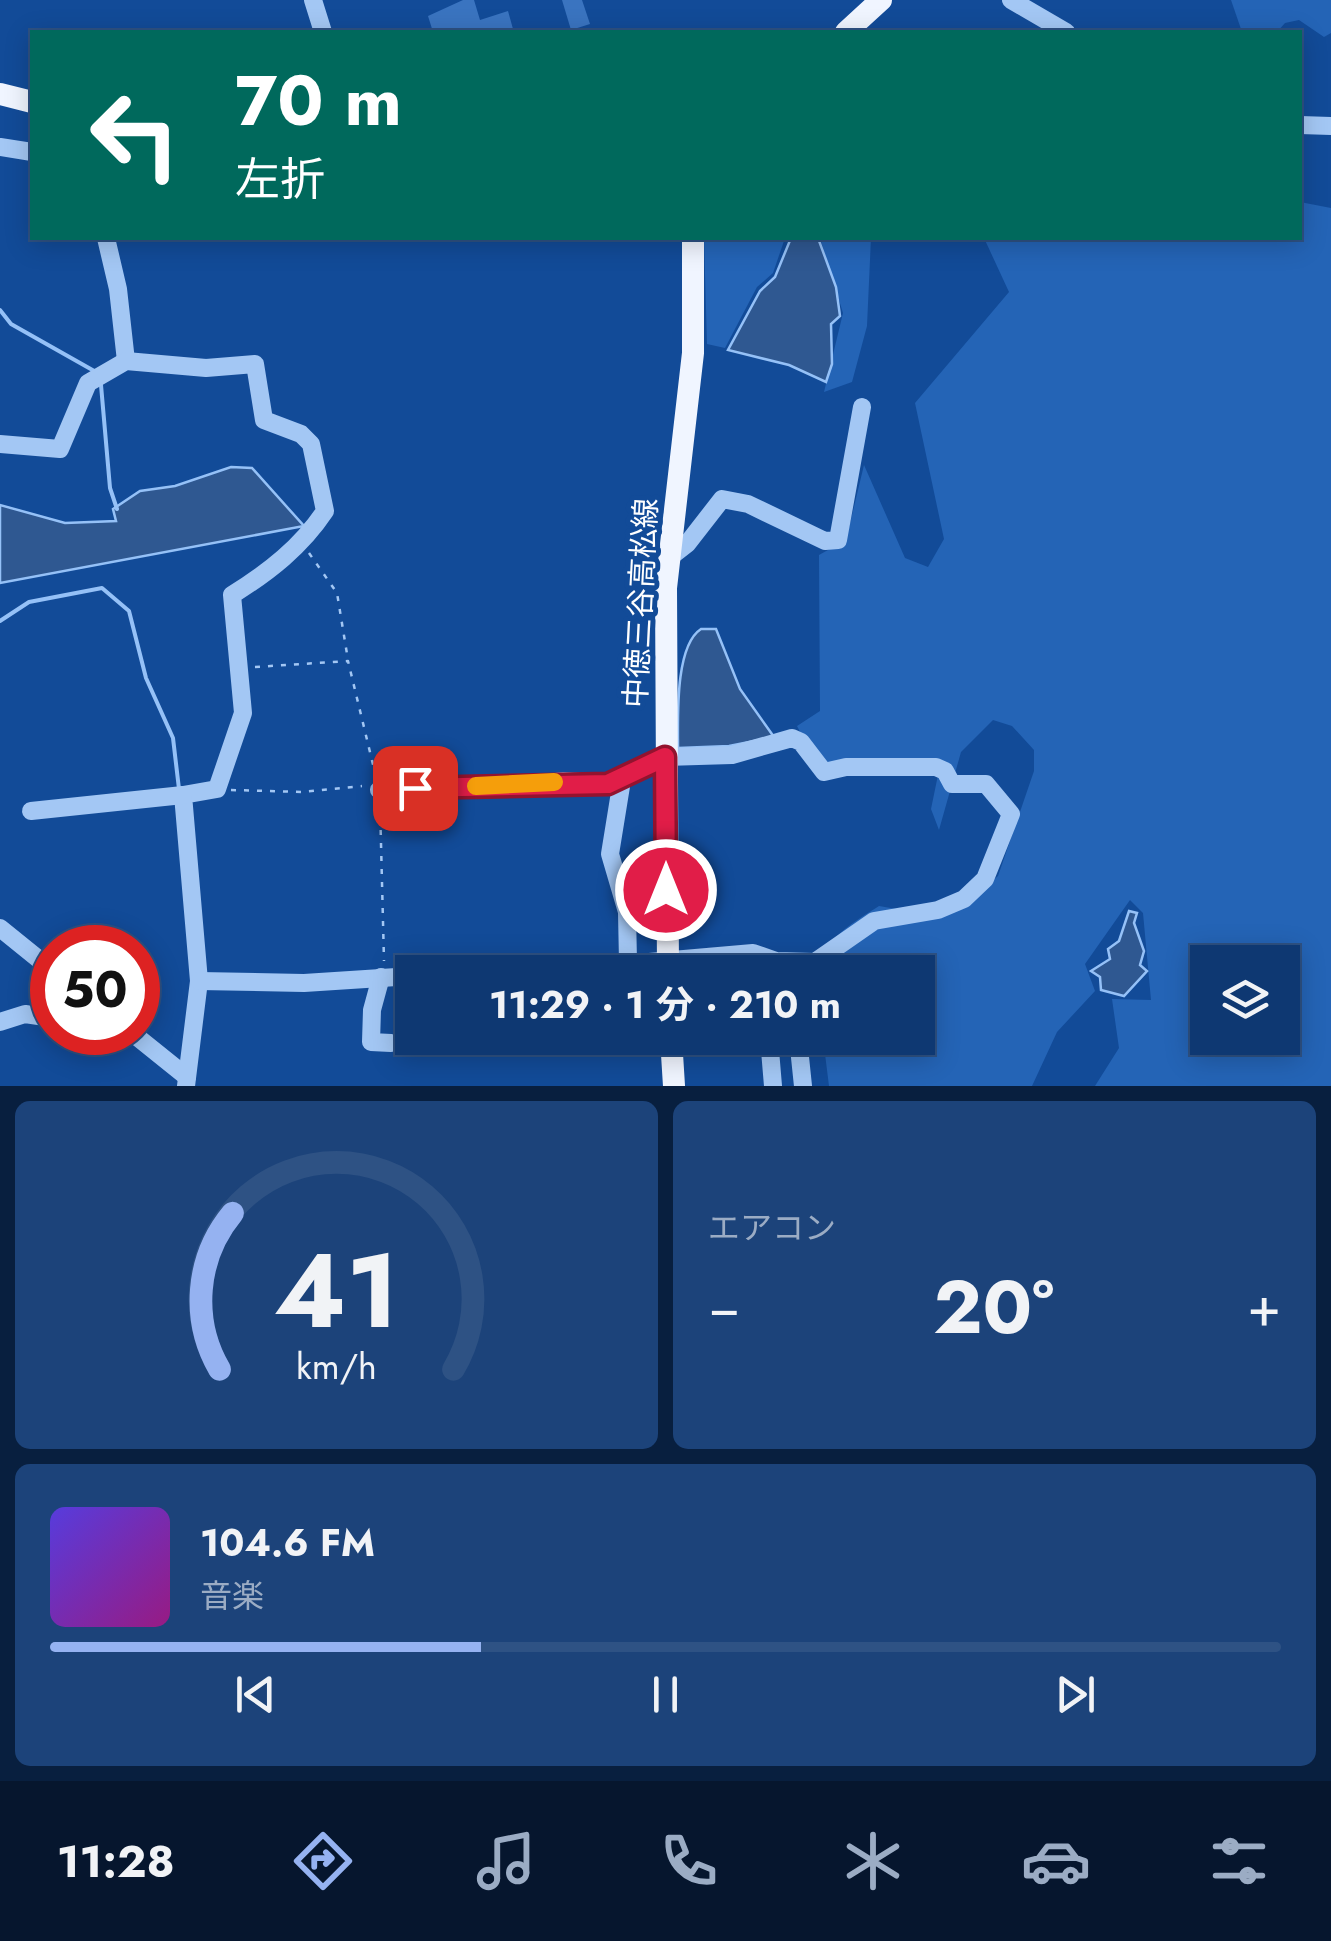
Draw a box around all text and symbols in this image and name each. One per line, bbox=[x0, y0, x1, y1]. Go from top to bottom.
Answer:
text: 70 m bbox=[235, 50, 402, 151]
icon: left bbox=[70, 70, 200, 200]
text: 左折 bbox=[235, 147, 325, 212]
street label: 中徳三谷高松線 bbox=[614, 497, 667, 709]
pin bbox=[373, 746, 458, 831]
icon: arrive bbox=[388, 761, 443, 816]
position arrow bbox=[614, 838, 718, 942]
speed limit sign: 50 bbox=[30, 925, 160, 1055]
map controls bbox=[1190, 945, 1300, 1055]
button: layers bbox=[1190, 945, 1300, 1055]
text: 11:29 · 1 分 · 210 m bbox=[489, 977, 841, 1032]
text: エアコン bbox=[708, 1205, 836, 1251]
text: 41 bbox=[274, 1216, 399, 1366]
text: 20° bbox=[933, 1253, 1054, 1361]
text: − bbox=[708, 1267, 740, 1347]
text: + bbox=[1247, 1267, 1281, 1347]
text: km/h bbox=[296, 1341, 377, 1392]
text: 104.6 FM bbox=[200, 1515, 375, 1570]
text: 音楽 bbox=[200, 1573, 264, 1619]
icon: previous bbox=[228, 1667, 283, 1722]
icon: pause bbox=[638, 1667, 693, 1722]
icon: next bbox=[1048, 1667, 1103, 1722]
icon: directions bbox=[288, 1826, 358, 1896]
icon: music bbox=[471, 1826, 541, 1896]
icon: phone bbox=[654, 1826, 724, 1896]
icon: climate bbox=[838, 1826, 908, 1896]
icon: car bbox=[1021, 1826, 1091, 1896]
icon: filters bbox=[1204, 1826, 1274, 1896]
text: 11:28 bbox=[57, 1829, 175, 1894]

